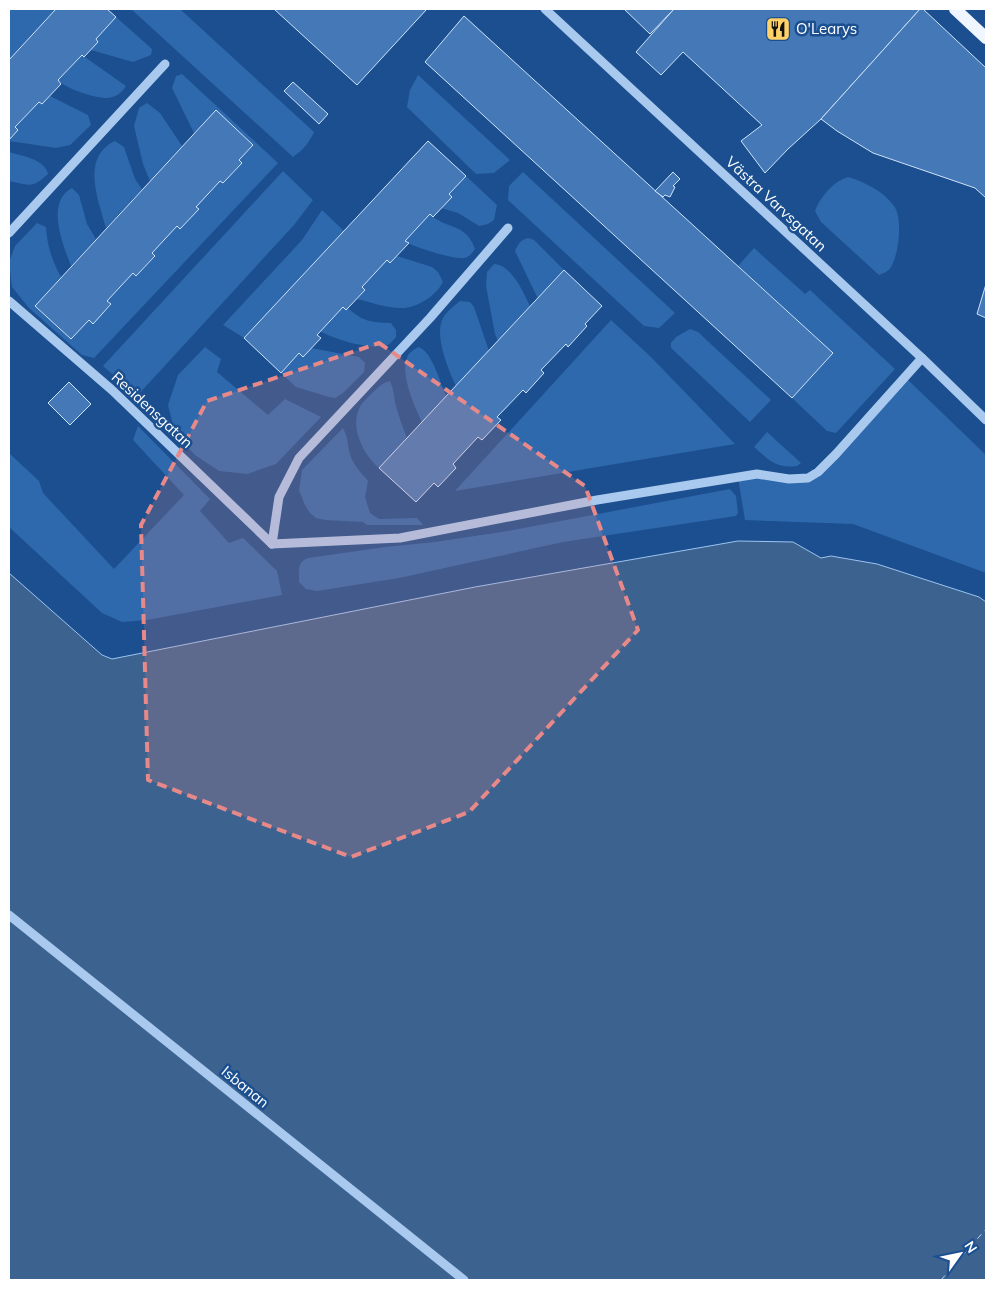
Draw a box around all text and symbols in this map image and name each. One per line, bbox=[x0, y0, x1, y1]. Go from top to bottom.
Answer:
restaurant icon: O'Learys bbox=[765, 16, 791, 42]
place label: O'Learys bbox=[796, 19, 857, 38]
street label: Västra Varvsgatan bbox=[722, 152, 831, 255]
street label: Residensgatan bbox=[108, 367, 197, 452]
street label: Isbanan bbox=[218, 1062, 273, 1112]
north arrow bbox=[935, 1229, 985, 1279]
text: N bbox=[960, 1238, 981, 1256]

